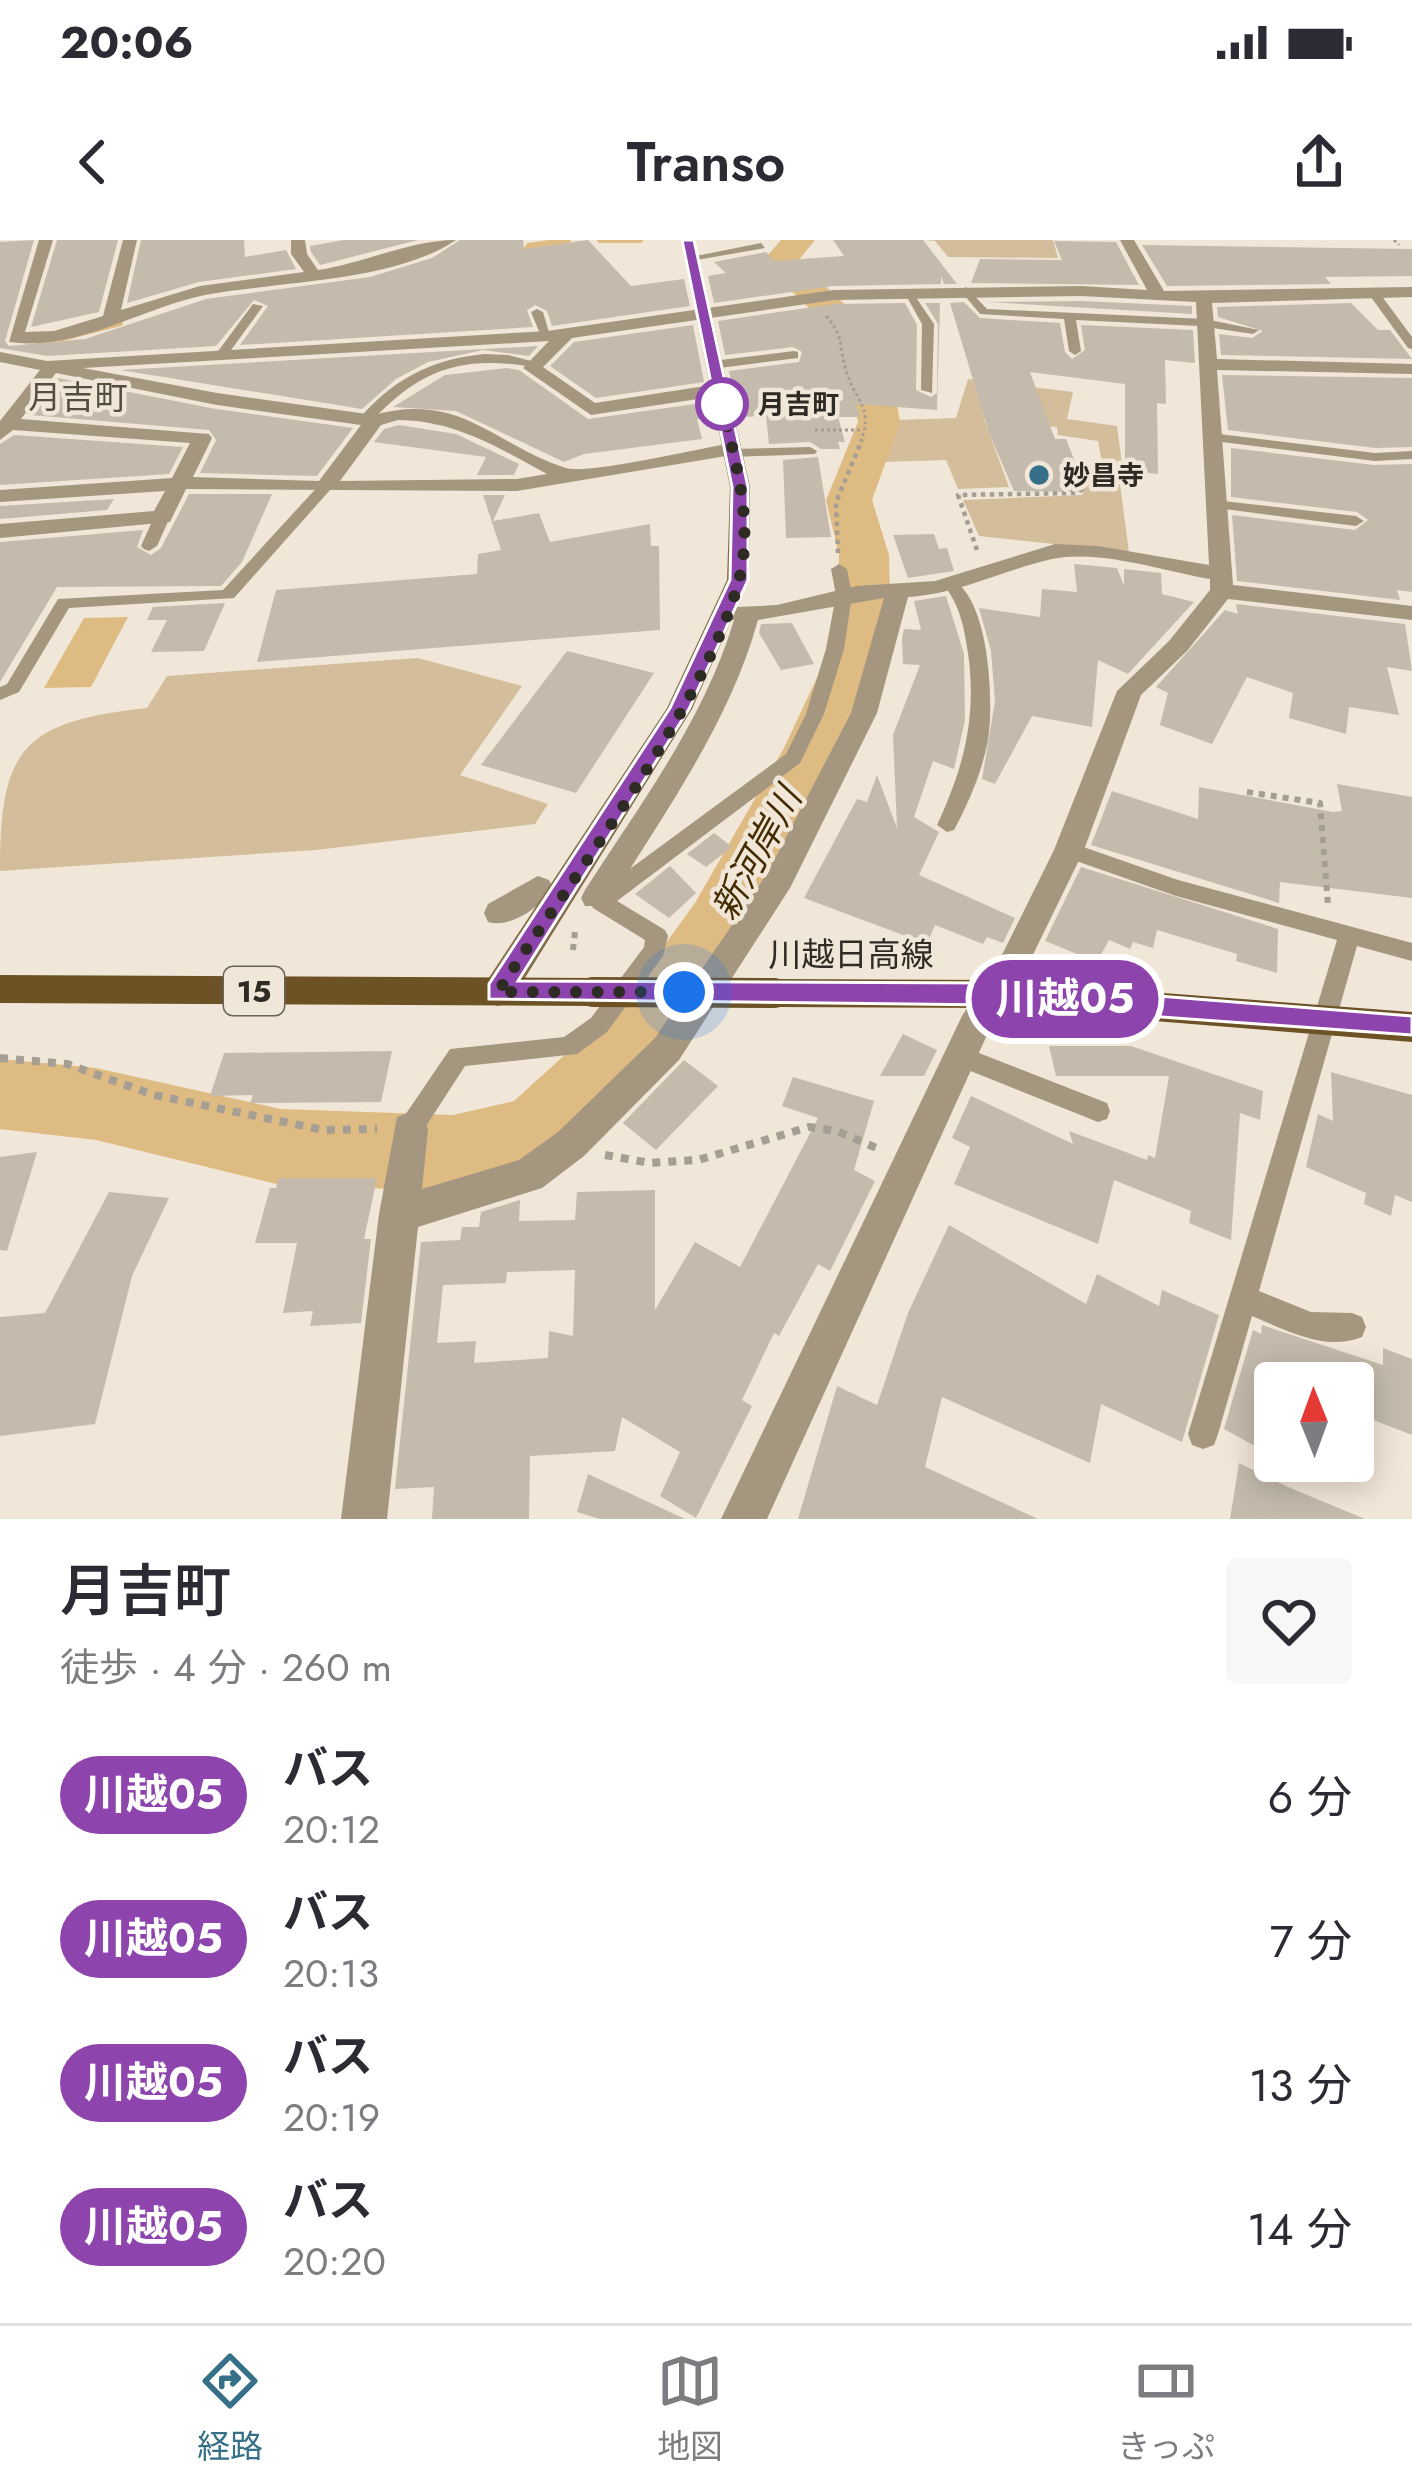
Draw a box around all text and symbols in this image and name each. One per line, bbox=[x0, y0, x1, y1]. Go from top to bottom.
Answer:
text: 20:06 bbox=[60, 10, 194, 75]
text: Transo bbox=[627, 123, 785, 201]
icon: back bbox=[60, 129, 126, 195]
icon: share bbox=[1286, 129, 1352, 195]
district label: 月吉町 bbox=[29, 374, 128, 421]
marker: 月吉町 bbox=[697, 379, 747, 429]
place label: 月吉町 bbox=[758, 385, 839, 424]
place label: 妙昌寺 bbox=[1063, 456, 1144, 495]
marker: 妙昌寺 bbox=[1026, 462, 1052, 488]
water label: 新河岸川 bbox=[698, 774, 816, 929]
street label: 川越日高線 bbox=[769, 931, 934, 978]
line badge: 川越05 bbox=[981, 960, 1149, 1038]
your location bbox=[654, 962, 714, 1022]
road number: 15 bbox=[224, 967, 284, 1015]
text: 川越05 bbox=[996, 968, 1134, 1029]
north arrow bbox=[1254, 1362, 1374, 1482]
map controls bbox=[1254, 1362, 1374, 1482]
text: 月吉町 bbox=[60, 1550, 231, 1632]
button: heart bbox=[1226, 1558, 1352, 1684]
text: 徒歩 · 4 分 · 260 m bbox=[60, 1639, 392, 1696]
text: バス bbox=[283, 1736, 373, 1801]
text: 川越05 bbox=[84, 1764, 223, 1825]
text: 6 分 bbox=[1268, 1765, 1352, 1830]
text: 20:12 bbox=[283, 1801, 380, 1858]
text: バス bbox=[283, 1880, 373, 1945]
text: 川越05 bbox=[84, 1908, 223, 1969]
text: 7 分 bbox=[1270, 1909, 1352, 1974]
text: 20:13 bbox=[283, 1945, 379, 2002]
text: バス bbox=[283, 2024, 373, 2089]
text: 川越05 bbox=[84, 2052, 223, 2113]
text: 13 分 bbox=[1249, 2053, 1352, 2118]
text: 20:19 bbox=[283, 2089, 380, 2146]
text: バス bbox=[283, 2168, 373, 2233]
text: 川越05 bbox=[84, 2196, 223, 2257]
text: 14 分 bbox=[1247, 2197, 1352, 2262]
text: 20:20 bbox=[283, 2233, 386, 2290]
tab: 経路 bbox=[197, 2348, 263, 2470]
tab: 地図 bbox=[657, 2348, 723, 2470]
tab: きっぷ bbox=[1117, 2348, 1215, 2470]

